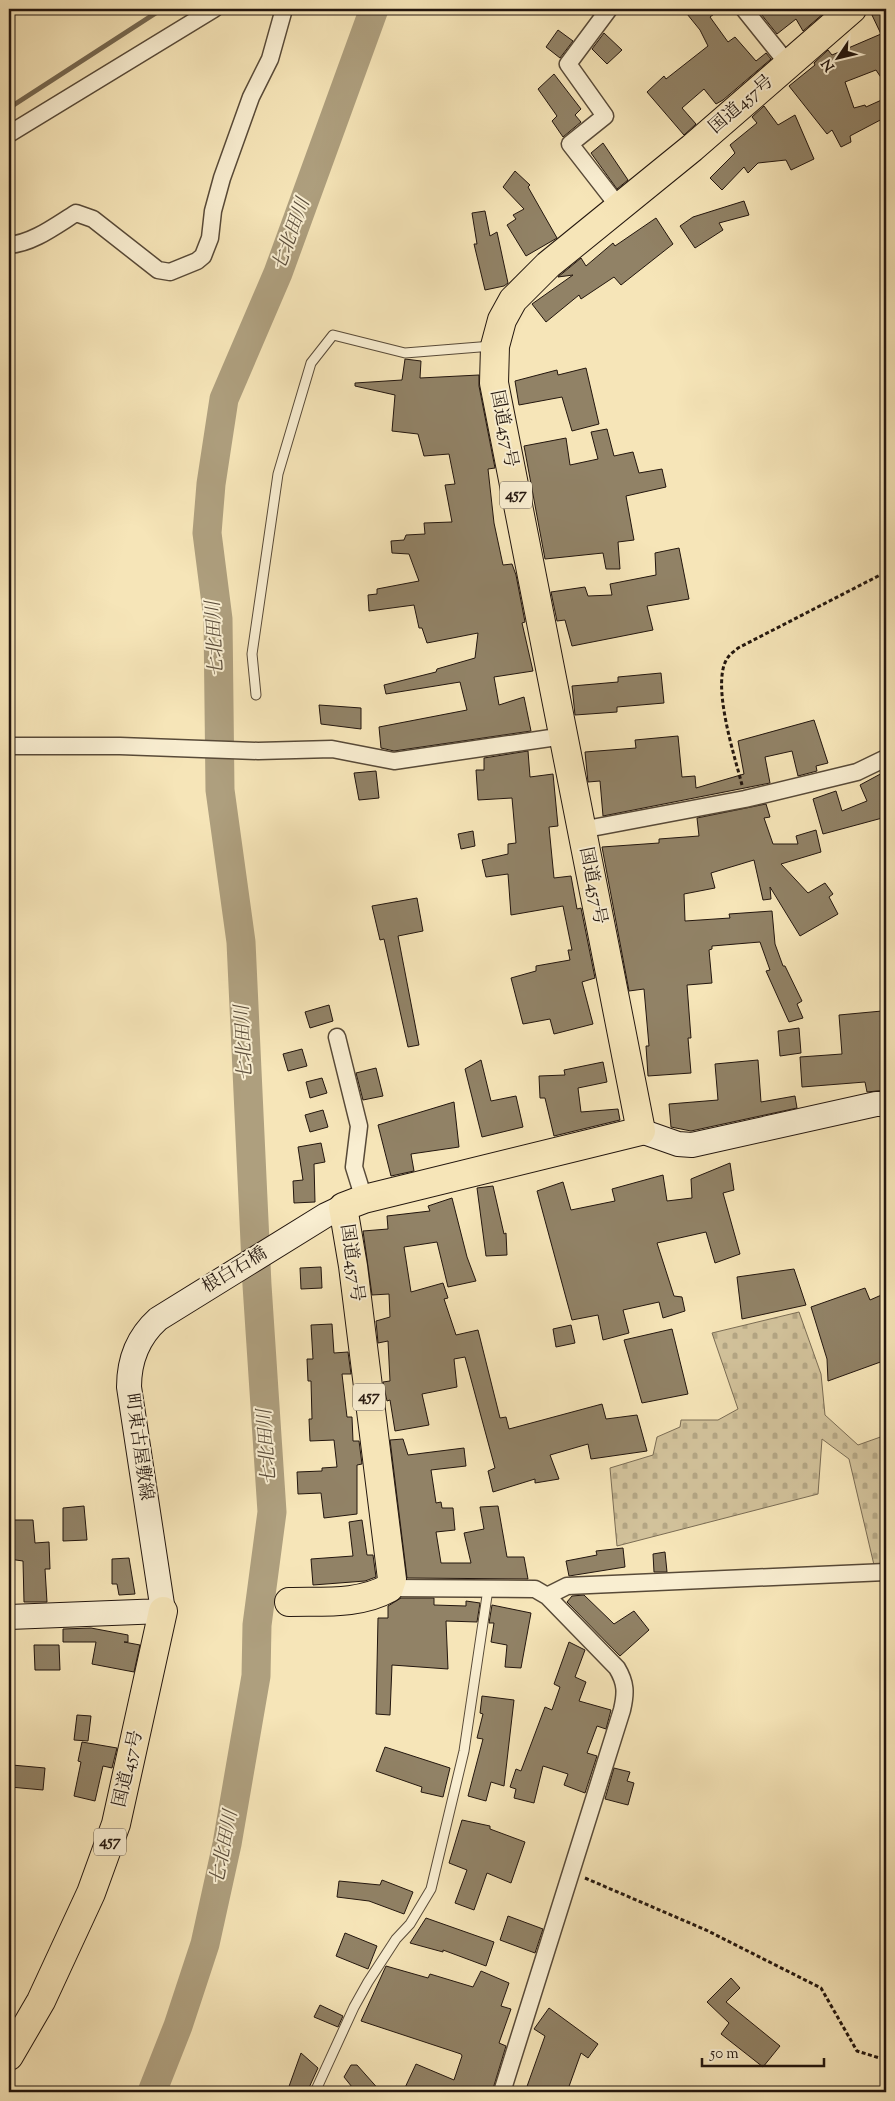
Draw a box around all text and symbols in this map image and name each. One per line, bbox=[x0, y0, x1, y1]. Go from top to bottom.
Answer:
north arrow bbox=[812, 32, 862, 82]
text: N bbox=[818, 54, 840, 75]
street label: 国道457号 bbox=[704, 70, 780, 140]
water label: 七北田川 bbox=[266, 193, 318, 275]
street label: 国道457号 bbox=[483, 388, 523, 470]
road number: 457 bbox=[500, 482, 532, 508]
water label: 七北田川 bbox=[200, 598, 231, 678]
street label: 国道457号 bbox=[572, 845, 612, 927]
water label: 七北田川 bbox=[229, 1002, 260, 1082]
street label: 国道457号 bbox=[333, 1222, 369, 1304]
street label: 根白石橋 bbox=[197, 1241, 273, 1301]
road number: 457 bbox=[353, 1384, 385, 1410]
street label: 町東古屋敷線 bbox=[118, 1392, 158, 1502]
water label: 七北田川 bbox=[252, 1406, 284, 1486]
street label: 国道457号 bbox=[108, 1728, 150, 1810]
water label: 七北田川 bbox=[204, 1806, 246, 1888]
road number: 457 bbox=[94, 1828, 126, 1855]
scale bar bbox=[702, 2036, 825, 2068]
text: 50 m bbox=[709, 2044, 739, 2065]

